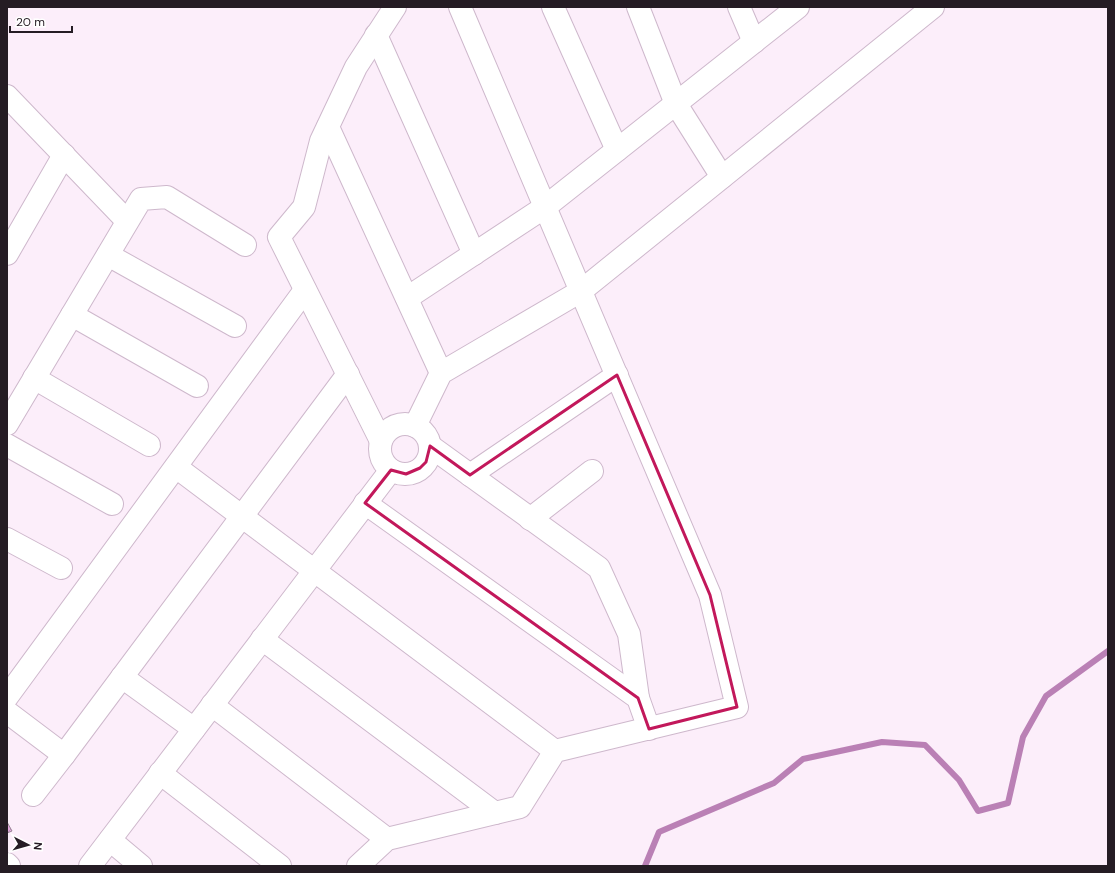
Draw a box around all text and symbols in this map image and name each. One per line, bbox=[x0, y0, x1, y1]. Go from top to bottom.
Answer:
scale bar bbox=[10, 8, 72, 34]
text: 20 m bbox=[16, 14, 45, 30]
north arrow bbox=[8, 825, 48, 865]
text: N bbox=[31, 841, 45, 851]

